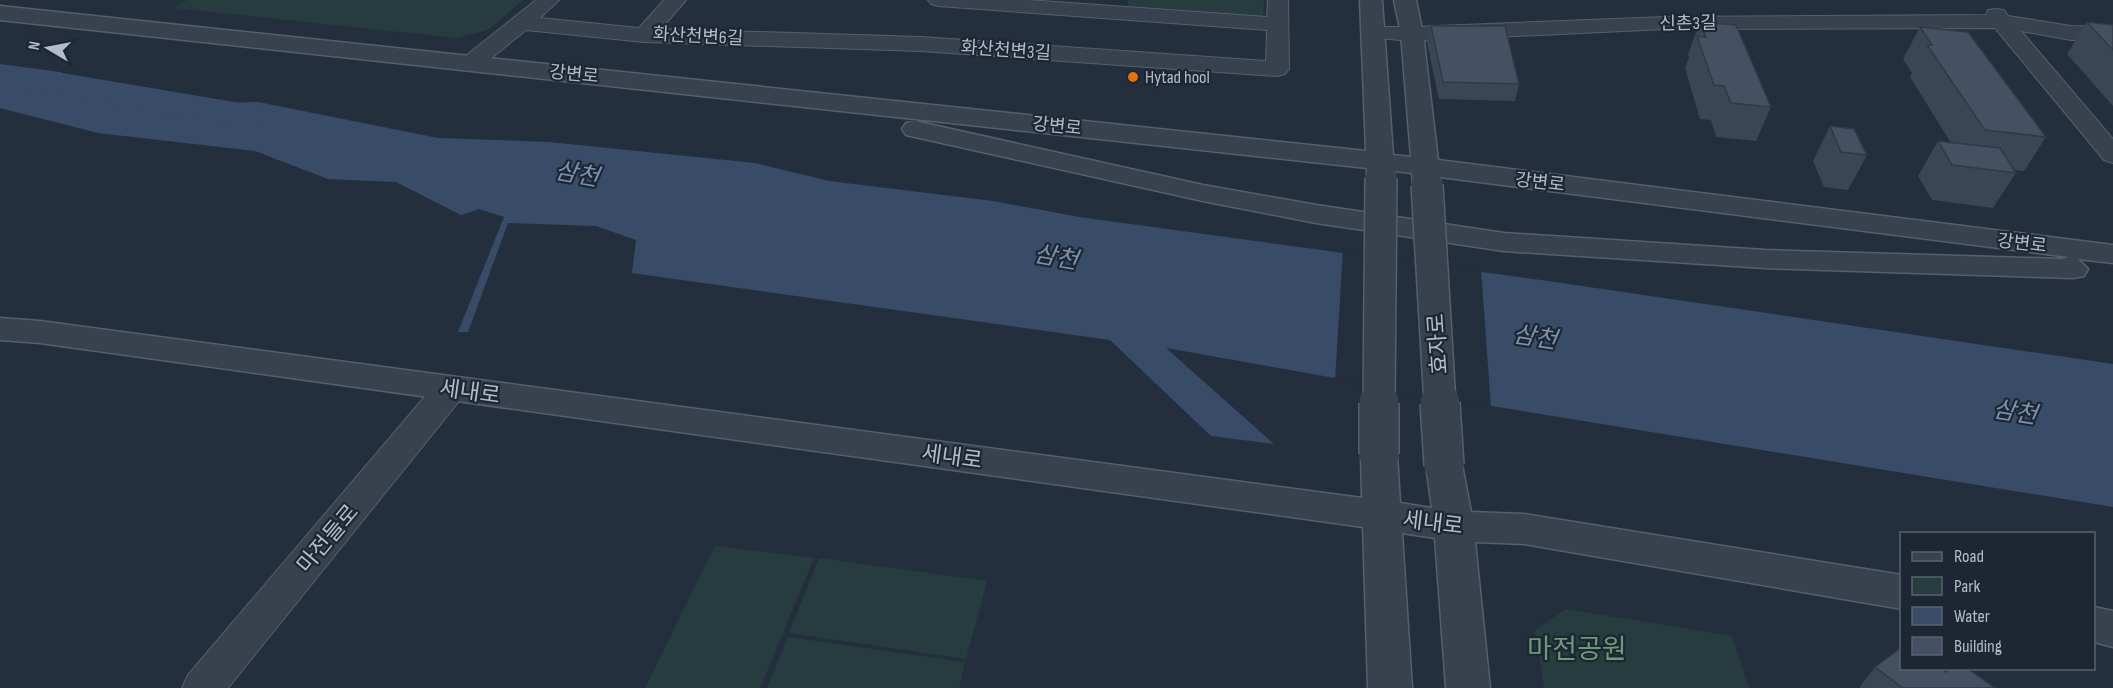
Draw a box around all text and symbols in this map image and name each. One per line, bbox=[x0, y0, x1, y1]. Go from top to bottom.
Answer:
street label: 신촌3길 bbox=[1659, 13, 1717, 34]
north arrow bbox=[18, 18, 78, 78]
street label: 화산천변6길 bbox=[652, 24, 744, 49]
street label: 화산천변3길 bbox=[960, 37, 1052, 64]
text: N bbox=[25, 40, 45, 52]
street label: 강변로 bbox=[548, 61, 600, 88]
place label: Hytad hool bbox=[1145, 67, 1210, 88]
marker: Hytad hool bbox=[1126, 70, 1140, 84]
street label: 강변로 bbox=[1031, 113, 1083, 140]
water label: 삼천 bbox=[553, 156, 604, 193]
street label: 강변로 bbox=[1514, 169, 1566, 196]
street label: 강변로 bbox=[1996, 230, 2048, 257]
water label: 삼천 bbox=[1032, 239, 1083, 276]
street label: 효자로 bbox=[1423, 313, 1454, 375]
water label: 삼천 bbox=[1511, 320, 1562, 356]
street label: 세내로 bbox=[438, 375, 502, 410]
water label: 삼천 bbox=[1991, 395, 2042, 431]
street label: 세내로 bbox=[920, 440, 984, 475]
street label: 마전들로 bbox=[292, 499, 365, 579]
street label: 세내로 bbox=[1401, 506, 1465, 541]
legend bbox=[1900, 532, 2095, 670]
text: Road bbox=[1954, 546, 1984, 567]
text: Park bbox=[1954, 576, 1980, 597]
text: Water bbox=[1954, 606, 1990, 627]
park label: 마전공원 bbox=[1527, 634, 1627, 666]
text: Building bbox=[1954, 636, 2002, 657]

